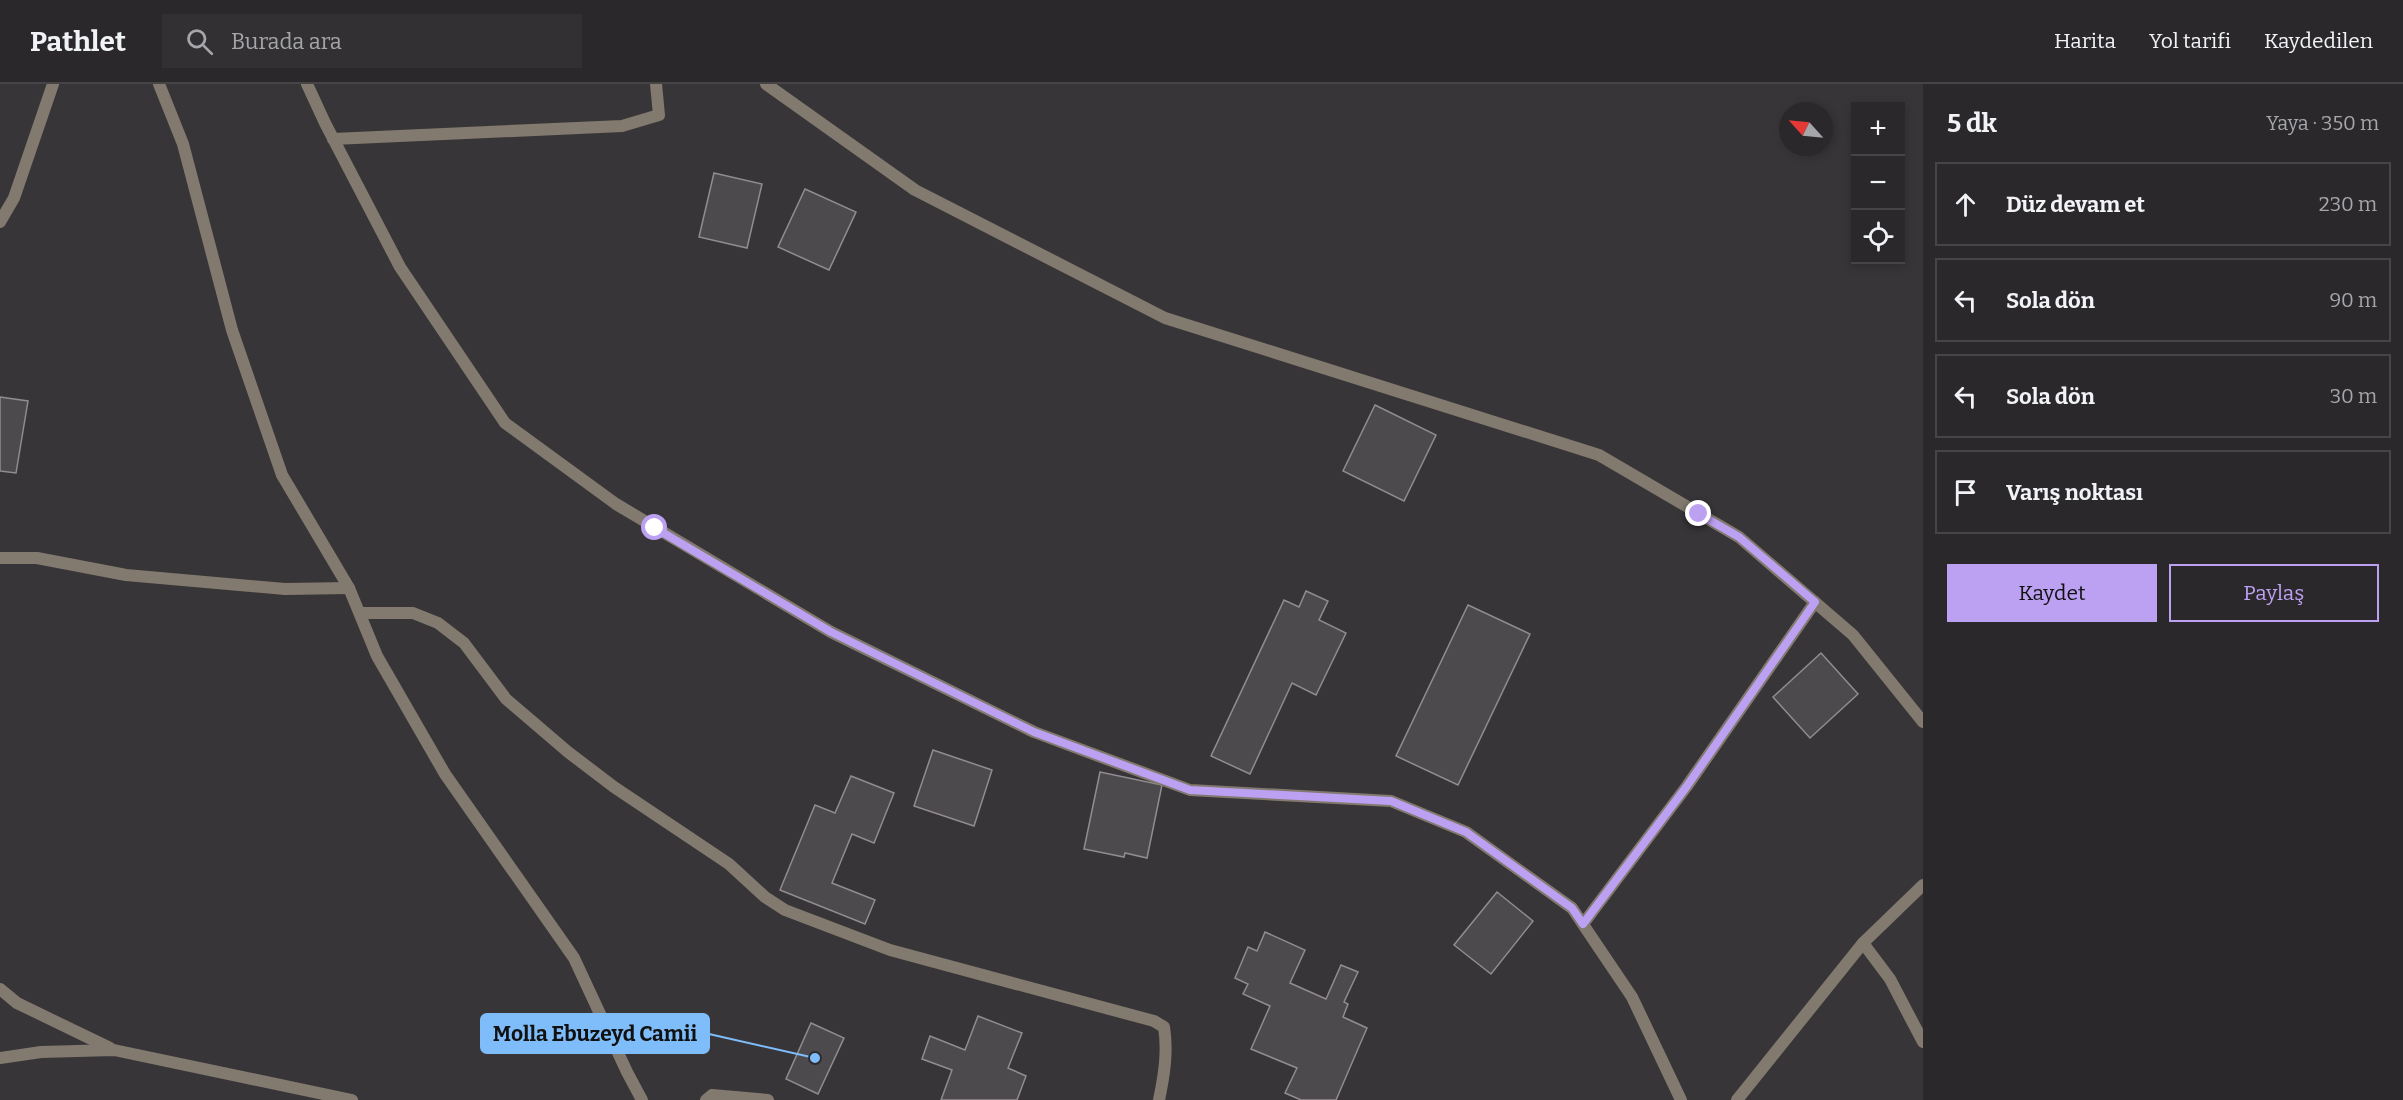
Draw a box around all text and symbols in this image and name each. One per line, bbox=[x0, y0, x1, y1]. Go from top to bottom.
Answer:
search box bbox=[162, 14, 582, 68]
text: Pathlet bbox=[30, 25, 126, 58]
icon: search bbox=[183, 25, 216, 58]
text: Burada ara bbox=[231, 28, 342, 55]
text: Harita bbox=[2054, 28, 2116, 54]
text: Yol tarifi bbox=[2149, 28, 2231, 54]
text: Kaydedilen bbox=[2264, 28, 2373, 54]
north arrow bbox=[1779, 102, 1833, 156]
map controls bbox=[1851, 102, 1905, 264]
button: + bbox=[1851, 102, 1905, 156]
text: 5 dk bbox=[1947, 108, 1997, 139]
text: Yaya · 350 m bbox=[2266, 111, 2379, 135]
button: − bbox=[1851, 156, 1905, 210]
icon: ahead bbox=[1949, 188, 1982, 221]
text: Düz devam et bbox=[2006, 191, 2145, 218]
text: 230 m bbox=[2319, 192, 2377, 216]
button: locate bbox=[1851, 210, 1905, 264]
icon: left bbox=[1949, 284, 1982, 317]
text: Sola dön bbox=[2006, 287, 2095, 314]
text: 90 m bbox=[2329, 288, 2377, 312]
icon: left bbox=[1949, 380, 1982, 413]
text: Sola dön bbox=[2006, 383, 2095, 410]
text: 30 m bbox=[2330, 384, 2377, 408]
icon: arrive bbox=[1949, 476, 1982, 509]
text: Varış noktası bbox=[2006, 479, 2143, 506]
route end bbox=[1685, 500, 1711, 526]
route start bbox=[641, 514, 667, 540]
button: Kaydet bbox=[1947, 564, 2157, 622]
button: Paylaş bbox=[2169, 564, 2379, 622]
callout: Molla Ebuzeyd Camii bbox=[481, 1014, 709, 1053]
text: Molla Ebuzeyd Camii bbox=[493, 1021, 698, 1047]

